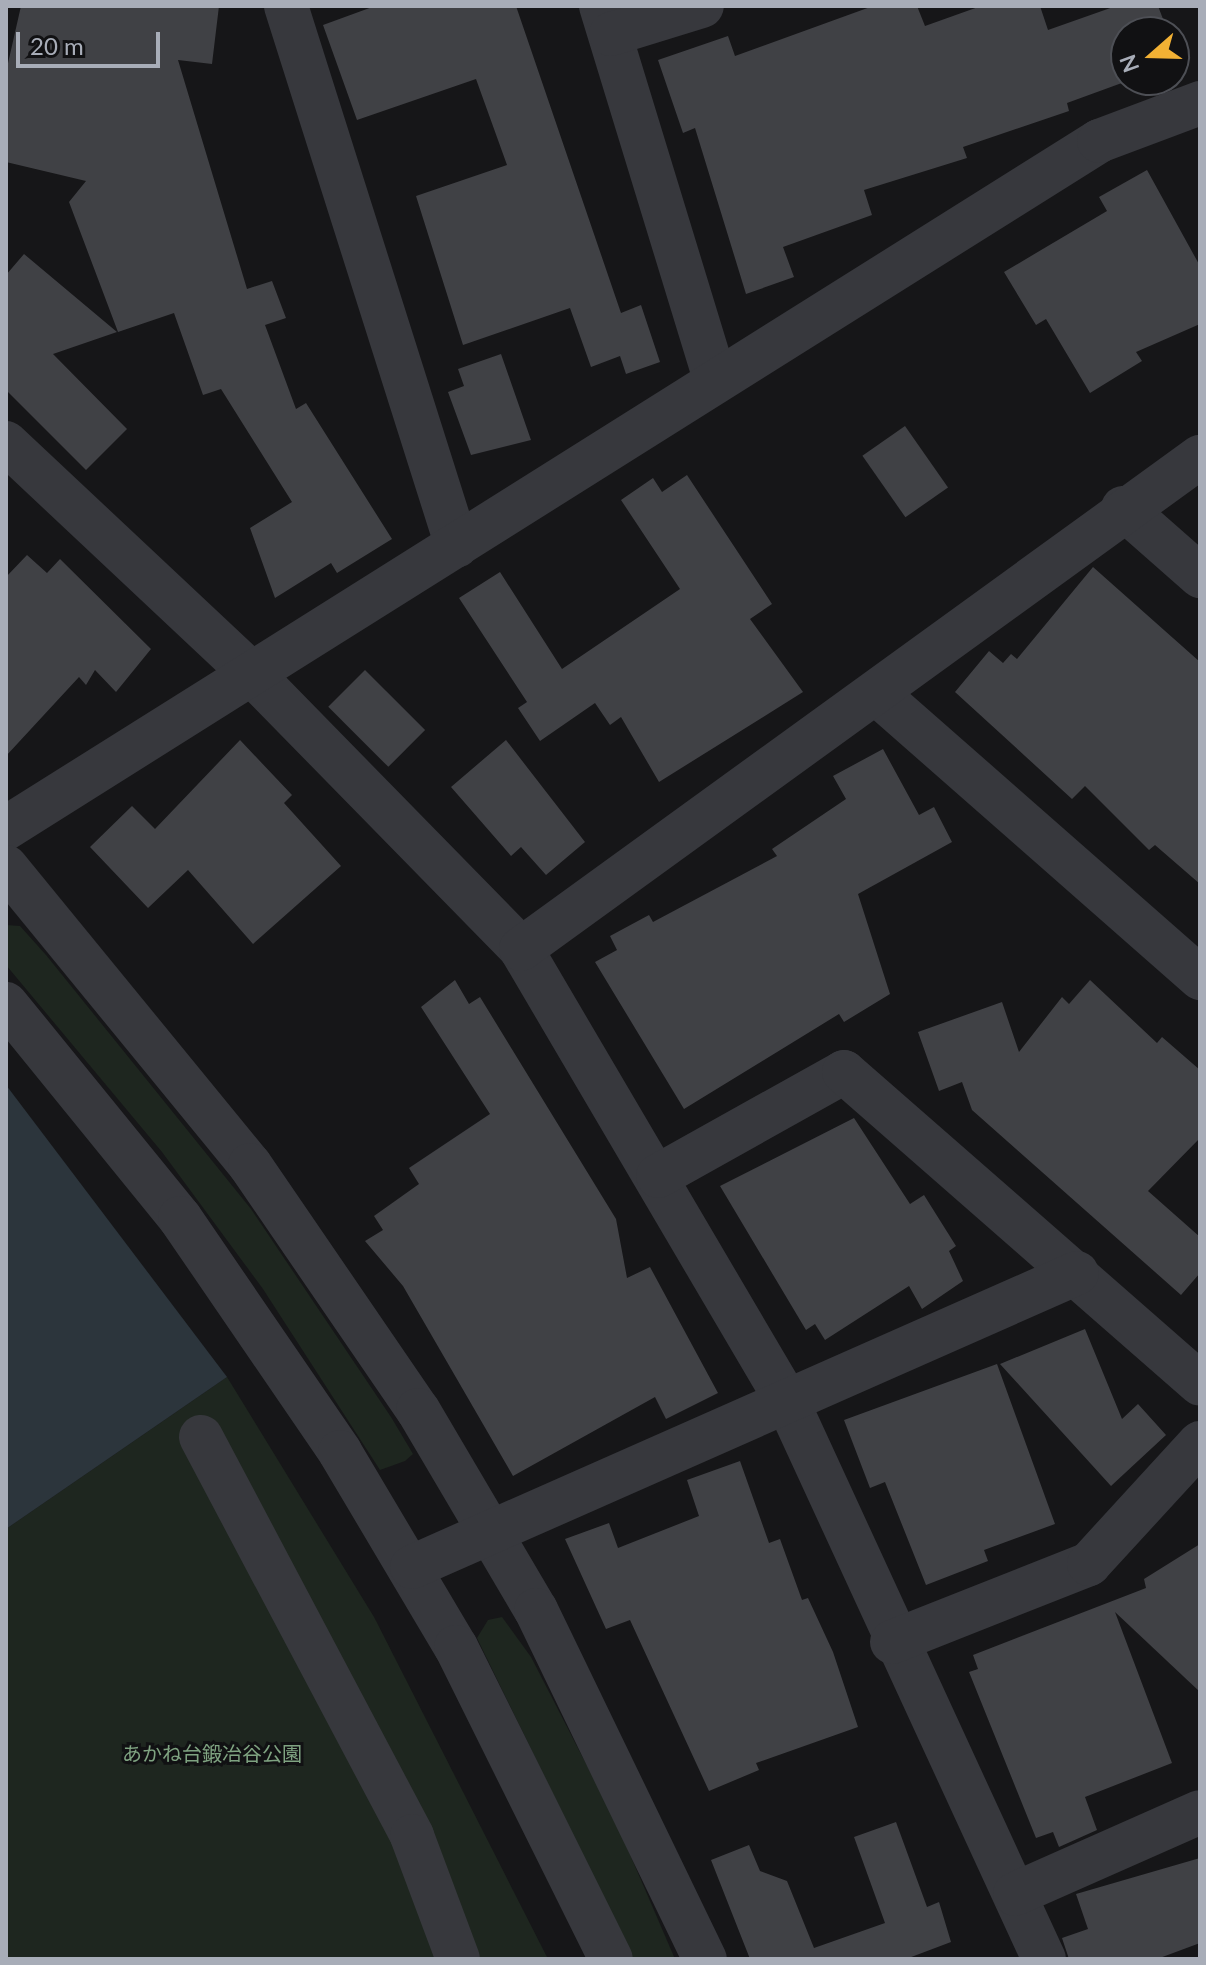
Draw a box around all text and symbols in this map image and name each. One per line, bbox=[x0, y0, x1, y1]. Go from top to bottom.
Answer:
scale bar bbox=[20, 16, 164, 66]
north arrow bbox=[1110, 16, 1190, 96]
text: 20 m bbox=[30, 31, 84, 60]
text: N bbox=[1113, 51, 1144, 76]
park label: あかね台鍛冶谷公園 bbox=[122, 1741, 302, 1765]

